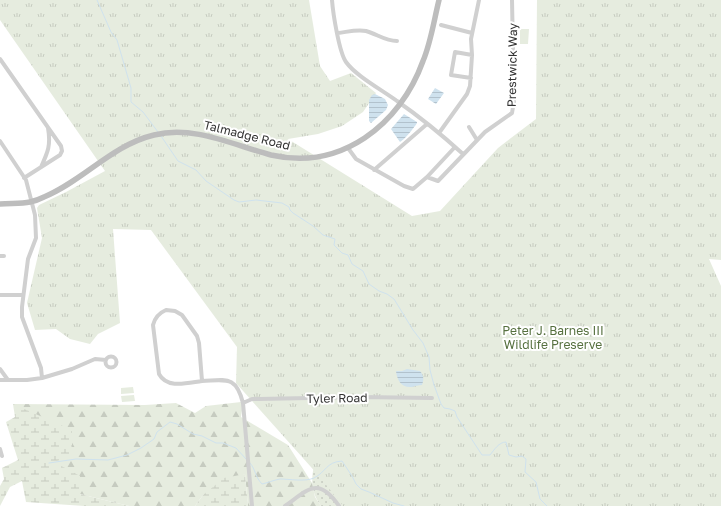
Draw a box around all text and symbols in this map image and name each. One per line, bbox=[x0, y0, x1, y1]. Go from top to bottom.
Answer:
street label: Prestwick Way bbox=[504, 22, 520, 107]
street label: Talmadge Road bbox=[202, 117, 292, 153]
park label: Peter J. Barnes III Wildlife Preserve bbox=[502, 323, 604, 352]
street label: Tyler Road bbox=[306, 390, 368, 406]

